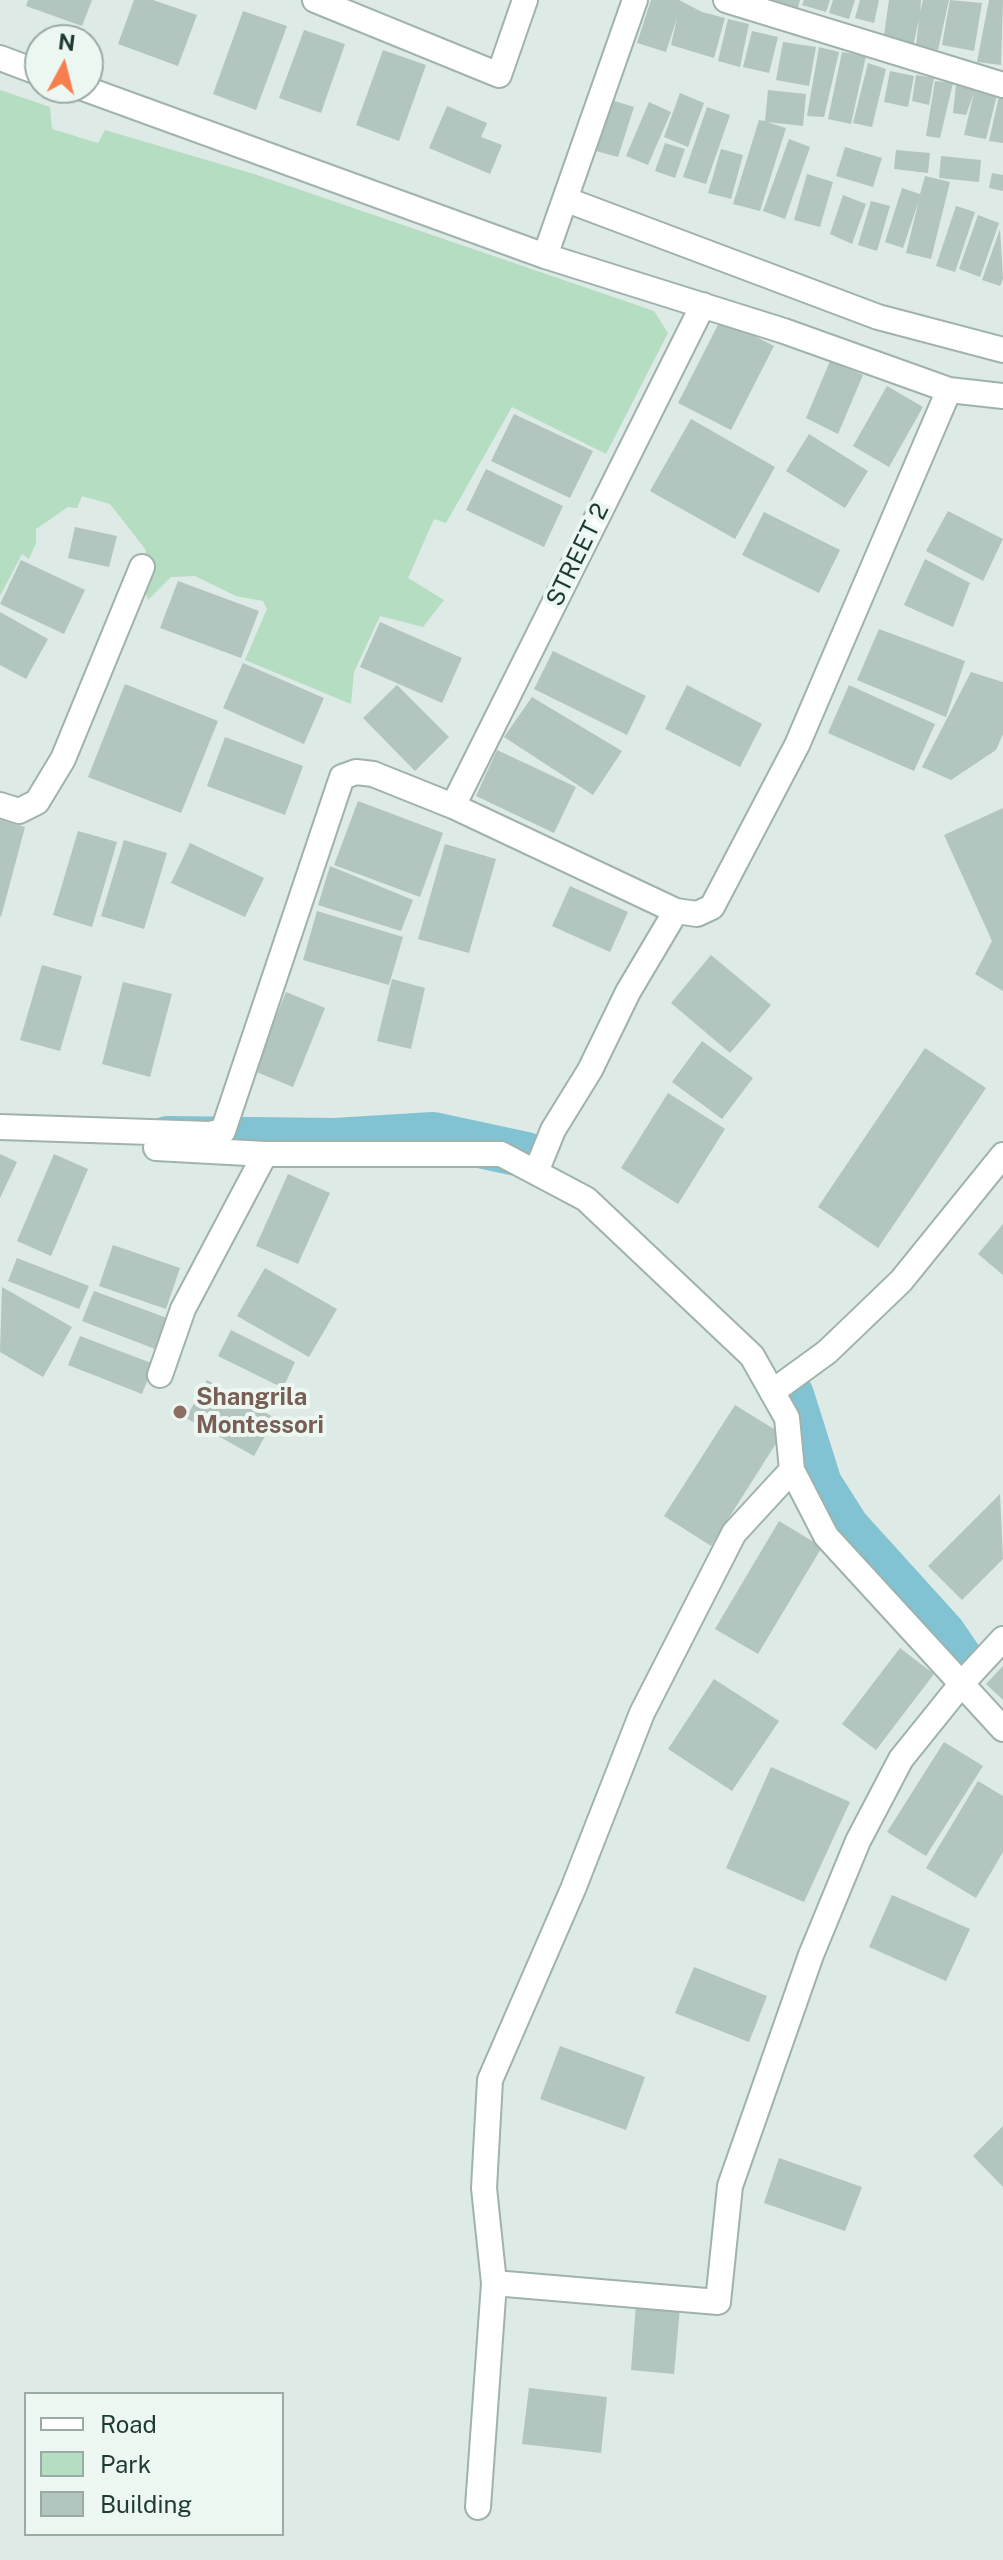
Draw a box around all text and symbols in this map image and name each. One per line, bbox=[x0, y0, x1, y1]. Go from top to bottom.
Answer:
north arrow bbox=[24, 24, 104, 104]
text: N bbox=[57, 28, 77, 56]
street label: STREET 2 bbox=[541, 499, 615, 611]
place label: Shangrila Montessori bbox=[196, 1384, 324, 1440]
marker: Shangrila Montessori bbox=[171, 1403, 189, 1421]
legend bbox=[24, 2392, 284, 2536]
text: Road bbox=[100, 2410, 157, 2438]
text: Park bbox=[100, 2450, 151, 2478]
text: Building bbox=[100, 2490, 192, 2518]

